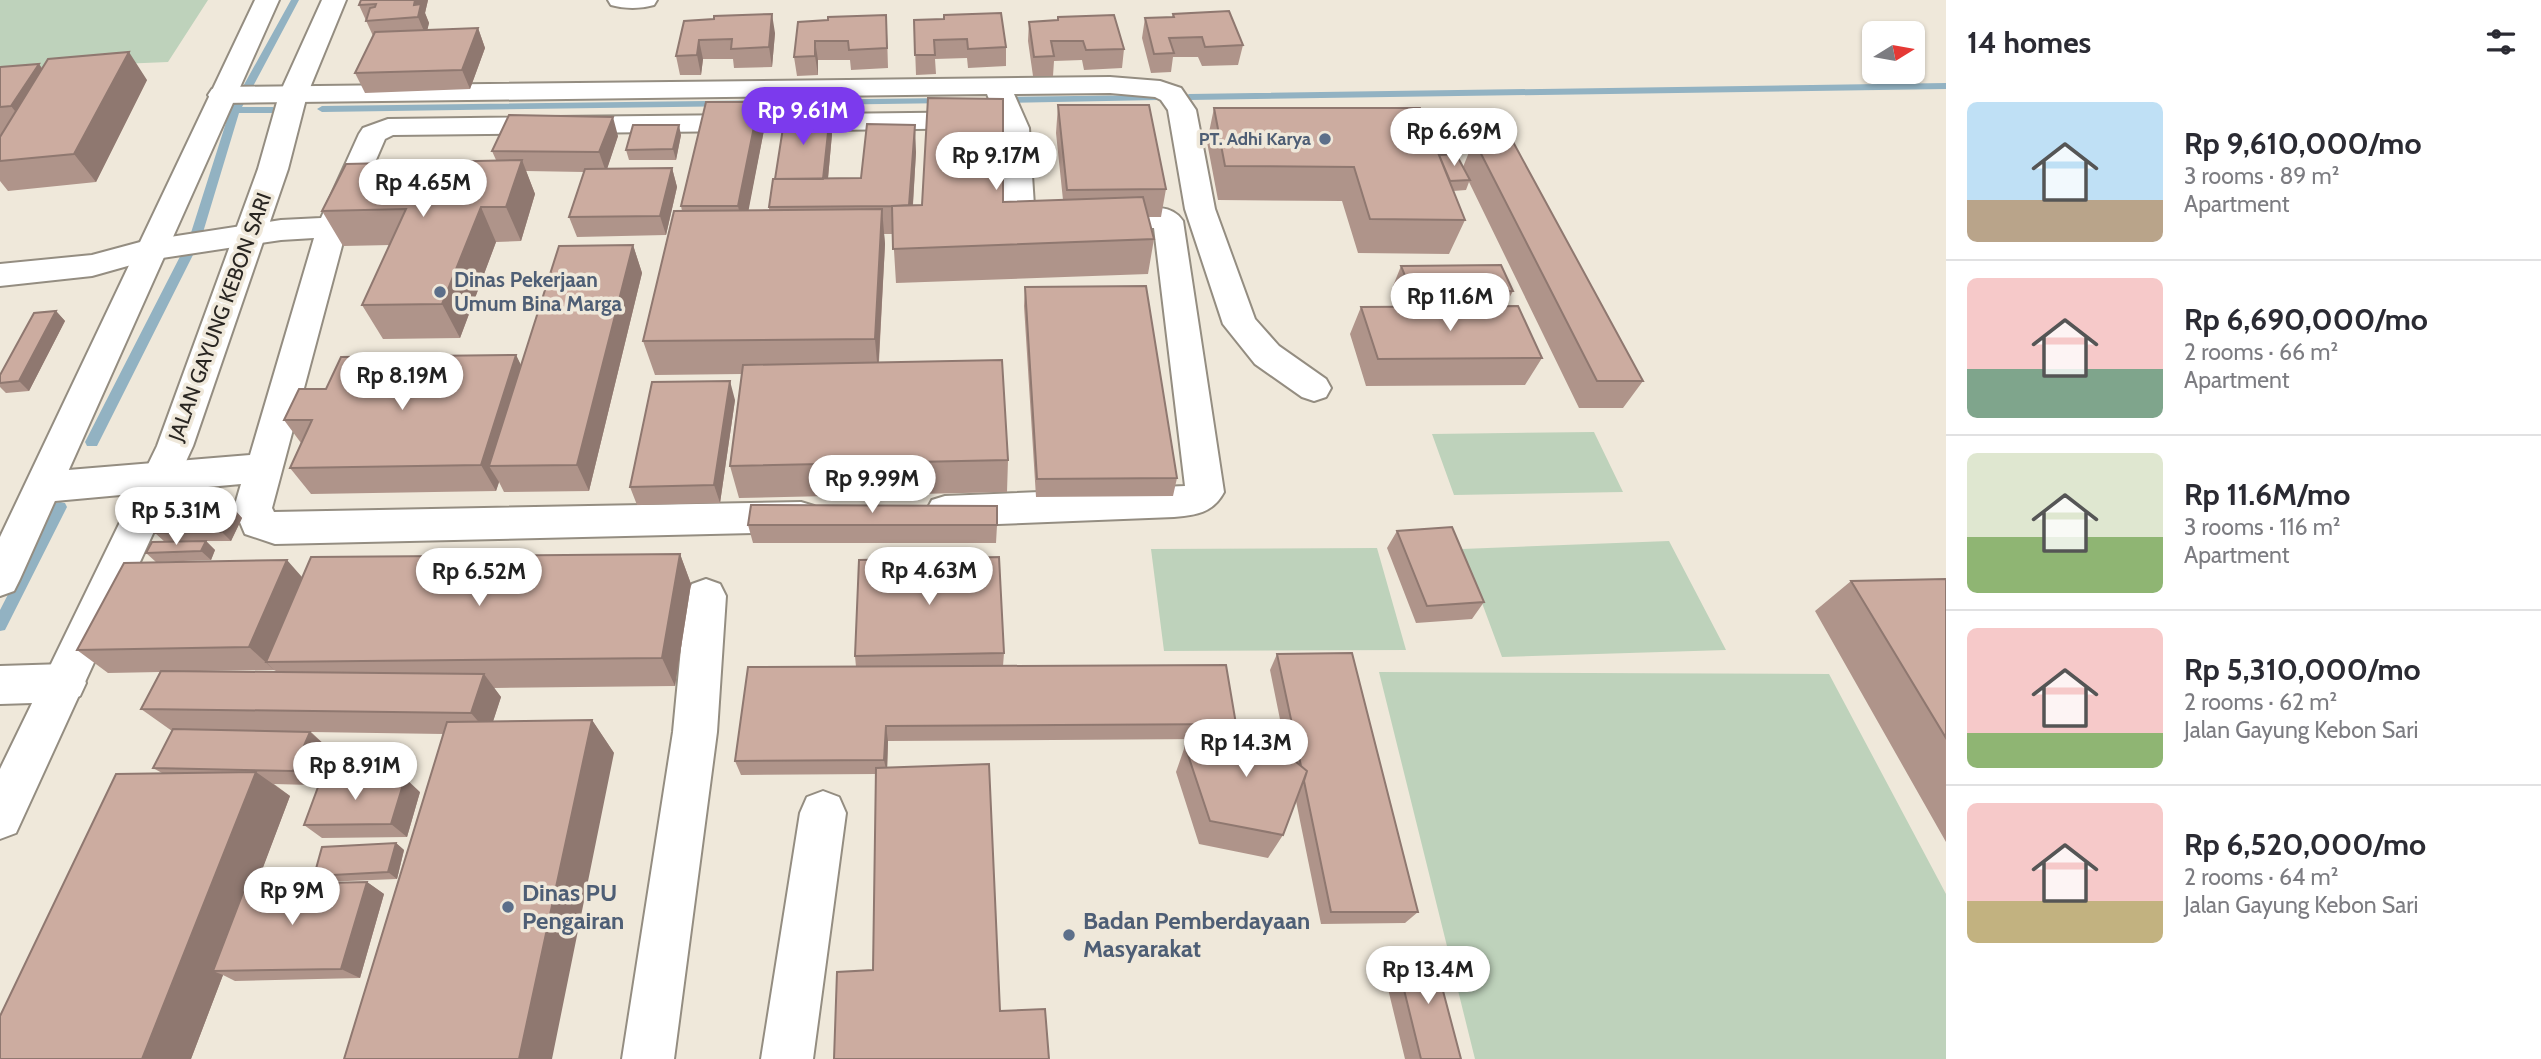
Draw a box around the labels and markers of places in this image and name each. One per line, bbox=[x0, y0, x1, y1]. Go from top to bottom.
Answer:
pin: Rp 9.61M bbox=[731, 88, 875, 147]
pin: Rp 6.69M bbox=[1382, 108, 1526, 168]
place label: PT. Adhi Karya bbox=[1199, 128, 1311, 150]
marker: PT. Adhi Karya bbox=[1317, 131, 1333, 147]
pin: Rp 9.17M bbox=[924, 132, 1068, 192]
pin: Rp 4.65M bbox=[351, 160, 495, 219]
place label: Dinas Pekerjaan Umum Bina Marga bbox=[454, 267, 622, 316]
pin: Rp 11.6M bbox=[1378, 274, 1522, 333]
marker: Dinas Pekerjaan Umum Bina Marga bbox=[432, 284, 448, 300]
pin: Rp 8.19M bbox=[330, 352, 474, 412]
pin: Rp 9.99M bbox=[800, 456, 944, 515]
pin: Rp 5.31M bbox=[104, 488, 248, 547]
pin: Rp 6.52M bbox=[407, 548, 551, 608]
pin: Rp 4.63M bbox=[857, 548, 1001, 607]
pin: Rp 14.3M bbox=[1174, 720, 1318, 779]
pin: Rp 8.91M bbox=[283, 742, 427, 802]
pin: Rp 9M bbox=[243, 867, 341, 927]
place label: Dinas PU Pengairan bbox=[522, 878, 624, 935]
marker: Dinas PU Pengairan bbox=[500, 899, 516, 915]
place label: Badan Pemberdayaan Masyarakat bbox=[1083, 906, 1310, 963]
marker: Badan Pemberdayaan Masyarakat bbox=[1061, 927, 1077, 943]
pin: Rp 13.4M bbox=[1356, 946, 1500, 1006]

